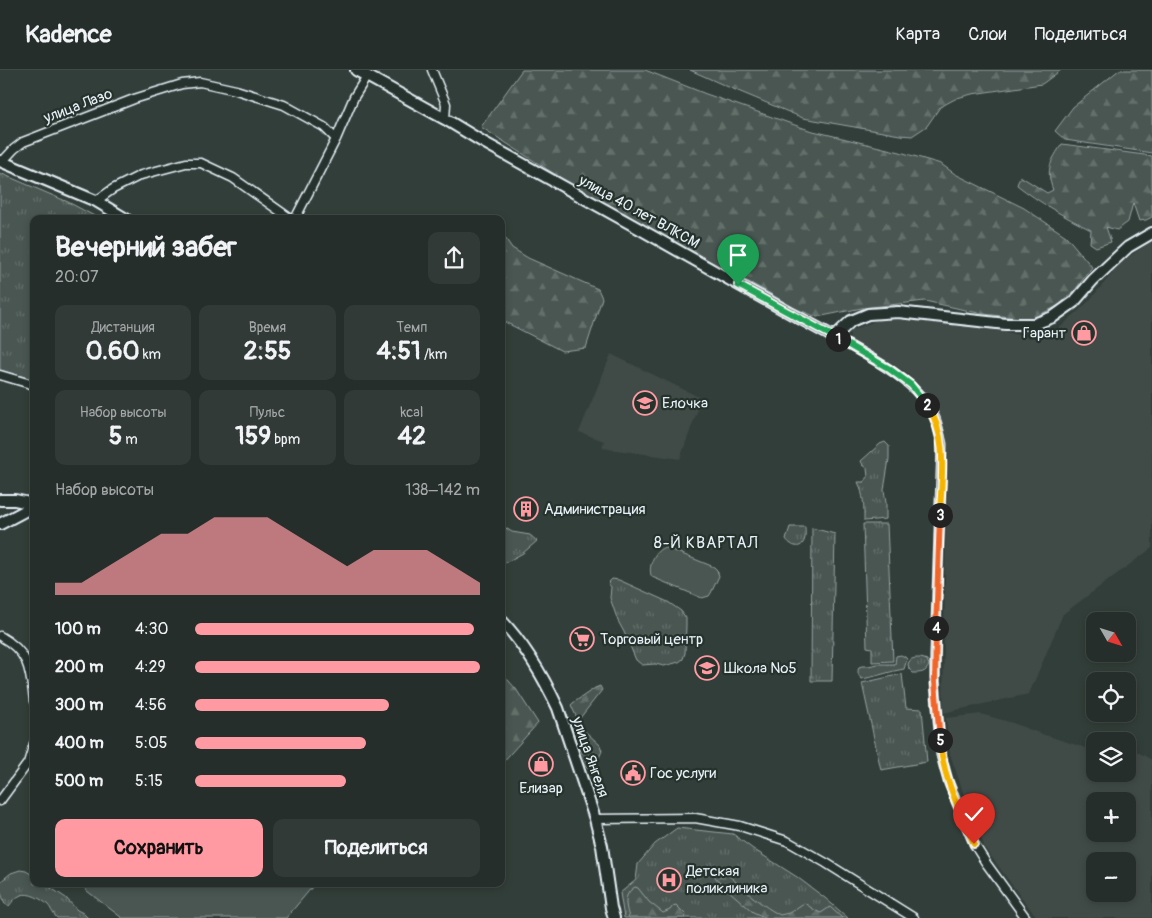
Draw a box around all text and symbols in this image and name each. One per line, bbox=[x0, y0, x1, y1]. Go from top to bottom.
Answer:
text: Kadence bbox=[25, 20, 112, 49]
text: Карта bbox=[896, 23, 940, 46]
text: Слои bbox=[968, 23, 1006, 46]
text: Поделиться bbox=[1034, 23, 1127, 46]
street label: улица Лазо bbox=[40, 84, 115, 128]
street label: улица 40 лет ВЛКСМ bbox=[574, 170, 703, 253]
text: Вечерний забег bbox=[55, 230, 237, 265]
button: share bbox=[428, 232, 480, 284]
pin bbox=[717, 234, 759, 285]
icon: arrive bbox=[724, 241, 752, 269]
text: 20:07 bbox=[55, 267, 99, 287]
text: Дистанция bbox=[91, 319, 155, 336]
text: Время bbox=[249, 319, 286, 336]
text: Темп bbox=[396, 319, 427, 336]
shop icon: Гарант bbox=[1071, 320, 1097, 346]
place label: Гарант bbox=[1023, 324, 1066, 343]
pin: 1 bbox=[826, 326, 850, 352]
text: 1 bbox=[836, 331, 841, 348]
text: 0.60 bbox=[85, 336, 140, 367]
text: 2:55 bbox=[244, 336, 291, 367]
text: 4:51 bbox=[376, 336, 421, 367]
text: km bbox=[140, 346, 161, 363]
text: /km bbox=[421, 346, 447, 363]
school or university icon: Елочка bbox=[632, 390, 658, 416]
pin: 2 bbox=[914, 392, 940, 418]
place label: Елочка bbox=[662, 394, 708, 413]
text: 2 bbox=[924, 397, 931, 414]
text: Набор высоты bbox=[80, 404, 167, 421]
text: Пульс bbox=[250, 404, 285, 421]
text: kcal bbox=[400, 404, 423, 421]
text: 5 bbox=[109, 421, 122, 452]
text: 159 bbox=[235, 421, 271, 452]
text: 42 bbox=[398, 421, 426, 452]
text: m bbox=[122, 431, 138, 448]
text: bpm bbox=[271, 431, 300, 448]
text: Набор высоты bbox=[55, 480, 154, 500]
text: 138–142 m bbox=[405, 480, 480, 500]
building icon: Администрация bbox=[513, 496, 539, 522]
place label: Администрация bbox=[544, 500, 645, 519]
pin: 3 bbox=[928, 502, 952, 528]
text: 3 bbox=[937, 507, 944, 524]
district label: 8-Й КВАРТАЛ bbox=[654, 533, 758, 553]
north arrow bbox=[1086, 612, 1136, 662]
map controls bbox=[1086, 612, 1136, 902]
pin: 4 bbox=[924, 616, 948, 640]
text: 100 m bbox=[55, 619, 101, 639]
text: 4:30 bbox=[135, 619, 168, 639]
text: 4 bbox=[932, 620, 941, 637]
supermarket icon: Торговый центр bbox=[569, 626, 595, 652]
place label: Торговый центр bbox=[600, 630, 703, 649]
school or university icon: Школа №5 bbox=[694, 655, 720, 681]
text: 200 m bbox=[55, 657, 103, 677]
text: 4:29 bbox=[135, 657, 166, 677]
place label: Школа №5 bbox=[724, 659, 797, 678]
button: locate bbox=[1086, 672, 1136, 722]
text: 300 m bbox=[55, 695, 103, 715]
text: 4:56 bbox=[135, 695, 167, 715]
street label: улица Янгеля bbox=[567, 713, 613, 800]
pin: 5 bbox=[928, 728, 952, 752]
text: 5 bbox=[937, 732, 944, 749]
button: layers bbox=[1086, 732, 1136, 782]
text: 400 m bbox=[55, 733, 104, 753]
text: 5:05 bbox=[135, 733, 168, 753]
shop icon: Елизар bbox=[528, 751, 554, 777]
public building icon: Гос услуги bbox=[620, 760, 646, 786]
place label: Гос услуги bbox=[650, 764, 717, 783]
text: 500 m bbox=[55, 771, 103, 791]
text: 5:15 bbox=[135, 771, 163, 791]
place label: Елизар bbox=[519, 779, 563, 798]
button: + bbox=[1086, 792, 1136, 842]
pin bbox=[953, 793, 995, 844]
icon: check bbox=[960, 800, 988, 828]
button: Сохранить bbox=[55, 819, 263, 877]
button: Поделиться bbox=[273, 819, 480, 877]
button: − bbox=[1086, 852, 1136, 902]
place label: Детская поликлиника bbox=[685, 862, 767, 898]
hospital icon: Детская поликлиника bbox=[656, 867, 682, 893]

